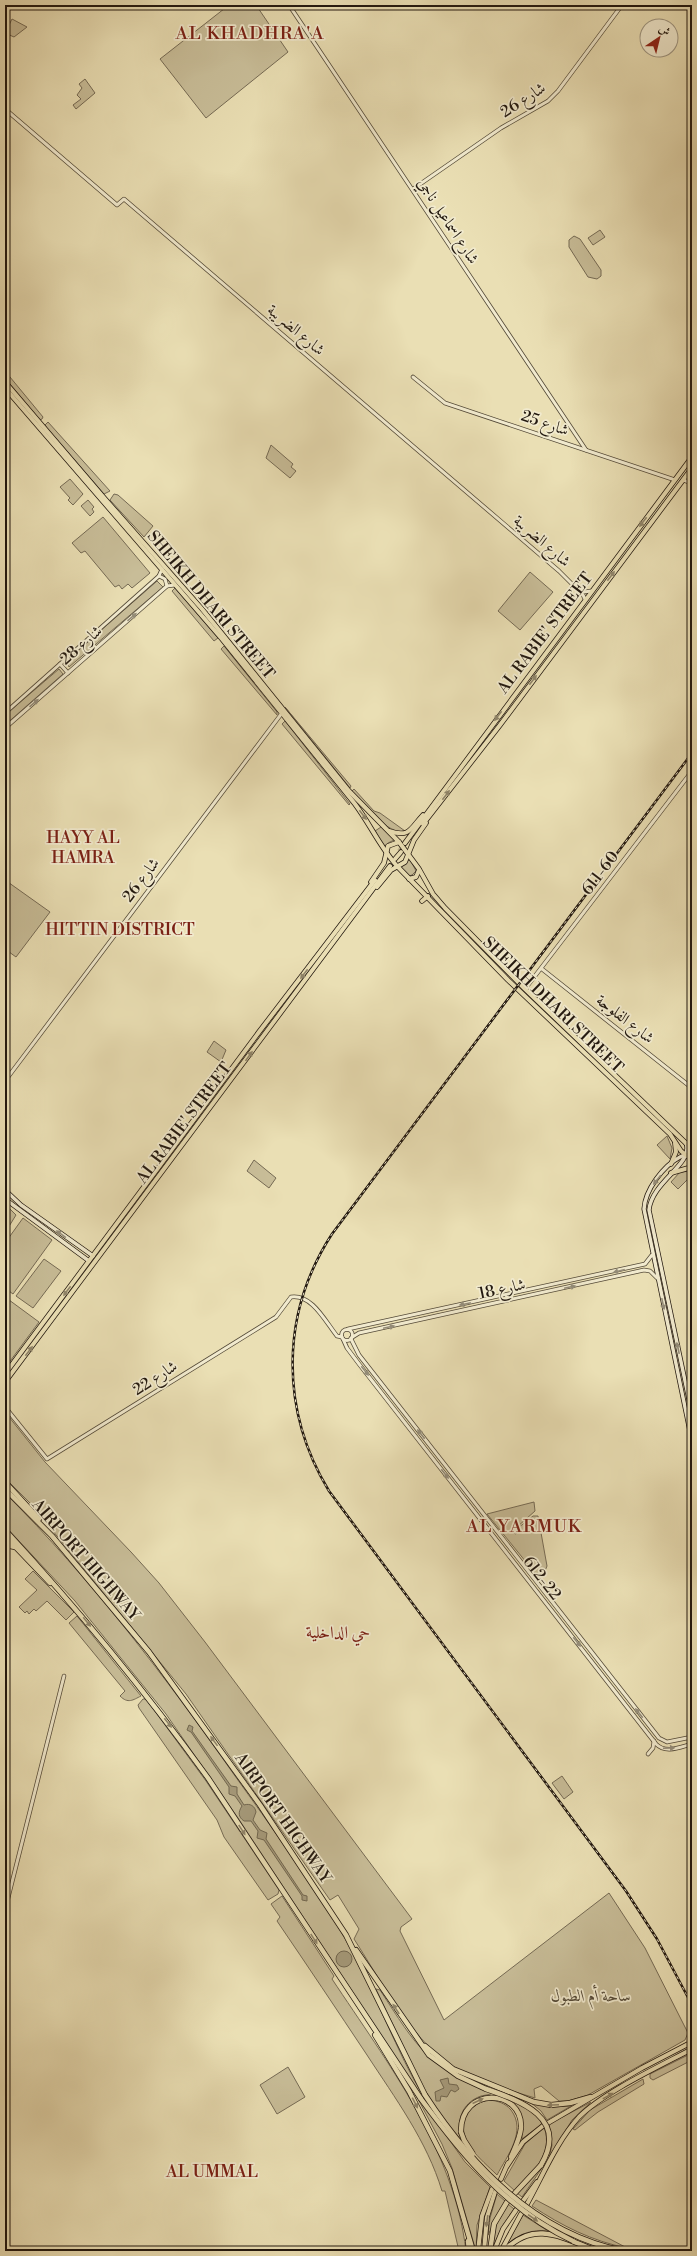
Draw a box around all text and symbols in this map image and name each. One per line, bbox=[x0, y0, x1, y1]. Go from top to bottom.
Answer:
north arrow bbox=[639, 18, 679, 58]
district label: AL KHADHRA'A bbox=[174, 22, 325, 45]
text: ش bbox=[656, 22, 673, 40]
street label: شارع 26 bbox=[497, 78, 551, 124]
street label: شارع اسماعيل ناجي bbox=[410, 174, 483, 269]
street label: شارع الضريبة bbox=[261, 300, 329, 362]
street label: شارع 25 bbox=[518, 406, 571, 443]
street label: شارع الضريبة bbox=[507, 511, 575, 573]
one-way arrow bbox=[640, 517, 648, 527]
street label: SHEIKH DHARI STREET bbox=[143, 527, 279, 683]
street label: AL RABIE' STREET bbox=[492, 569, 597, 698]
one-way arrow bbox=[606, 571, 615, 582]
one-way arrow bbox=[127, 612, 137, 622]
street label: شارع 28 bbox=[56, 621, 108, 671]
one-way arrow bbox=[529, 675, 537, 686]
one-way arrow bbox=[29, 698, 40, 707]
one-way arrow bbox=[494, 710, 502, 721]
one-way arrow bbox=[442, 790, 450, 801]
one-way arrow bbox=[358, 809, 367, 820]
district label: HAYY AL HAMRA bbox=[46, 827, 120, 869]
street label: 611-60 bbox=[577, 847, 623, 899]
street label: شارع 26 bbox=[118, 854, 166, 908]
district label: HITTIN DISTRICT bbox=[45, 919, 195, 941]
street label: SHEIKH DHARI STREET bbox=[478, 932, 628, 1078]
one-way arrow bbox=[299, 968, 308, 979]
street label: شارع الفلوجة bbox=[590, 990, 658, 1050]
one-way arrow bbox=[245, 1051, 254, 1062]
street label: AL RABIE' STREET bbox=[131, 1059, 236, 1188]
one-way arrow bbox=[653, 1174, 661, 1185]
one-way arrow bbox=[56, 1230, 67, 1238]
one-way arrow bbox=[613, 1268, 625, 1274]
street label: شارع 18 bbox=[477, 1274, 528, 1307]
one-way arrow bbox=[564, 1283, 576, 1289]
one-way arrow bbox=[62, 1286, 71, 1297]
one-way arrow bbox=[660, 1298, 666, 1310]
one-way arrow bbox=[459, 1302, 471, 1308]
one-way arrow bbox=[382, 1323, 395, 1329]
one-way arrow bbox=[674, 1342, 680, 1355]
one-way arrow bbox=[25, 1346, 33, 1356]
street label: شارع 22 bbox=[129, 1356, 183, 1402]
one-way arrow bbox=[360, 1366, 369, 1377]
one-way arrow bbox=[417, 1429, 425, 1440]
one-way arrow bbox=[441, 1468, 449, 1479]
street label: AIRPORT HIGHWAY bbox=[27, 1494, 145, 1626]
district label: AL YARMUK bbox=[465, 1515, 583, 1538]
street label: 612-22 bbox=[519, 1552, 565, 1604]
one-way arrow bbox=[83, 1616, 92, 1627]
district label: حي الداخلية bbox=[306, 1622, 370, 1647]
one-way arrow bbox=[573, 1637, 581, 1648]
one-way arrow bbox=[635, 1707, 644, 1718]
one-way arrow bbox=[164, 1718, 173, 1729]
one-way arrow bbox=[210, 1736, 218, 1746]
one-way arrow bbox=[663, 1745, 675, 1752]
street label: AIRPORT HIGHWAY bbox=[230, 1748, 336, 1888]
one-way arrow bbox=[239, 1824, 246, 1836]
one-way arrow bbox=[310, 1933, 317, 1945]
park label: ساحة أم الطبول bbox=[551, 1984, 631, 2010]
one-way arrow bbox=[393, 2003, 400, 2015]
one-way arrow bbox=[602, 2093, 614, 2099]
one-way arrow bbox=[412, 2097, 419, 2109]
one-way arrow bbox=[473, 2098, 484, 2104]
one-way arrow bbox=[547, 2101, 559, 2108]
district label: AL UMMAL bbox=[165, 2161, 258, 2183]
one-way arrow bbox=[528, 2214, 538, 2222]
one-way arrow bbox=[484, 2215, 490, 2227]

